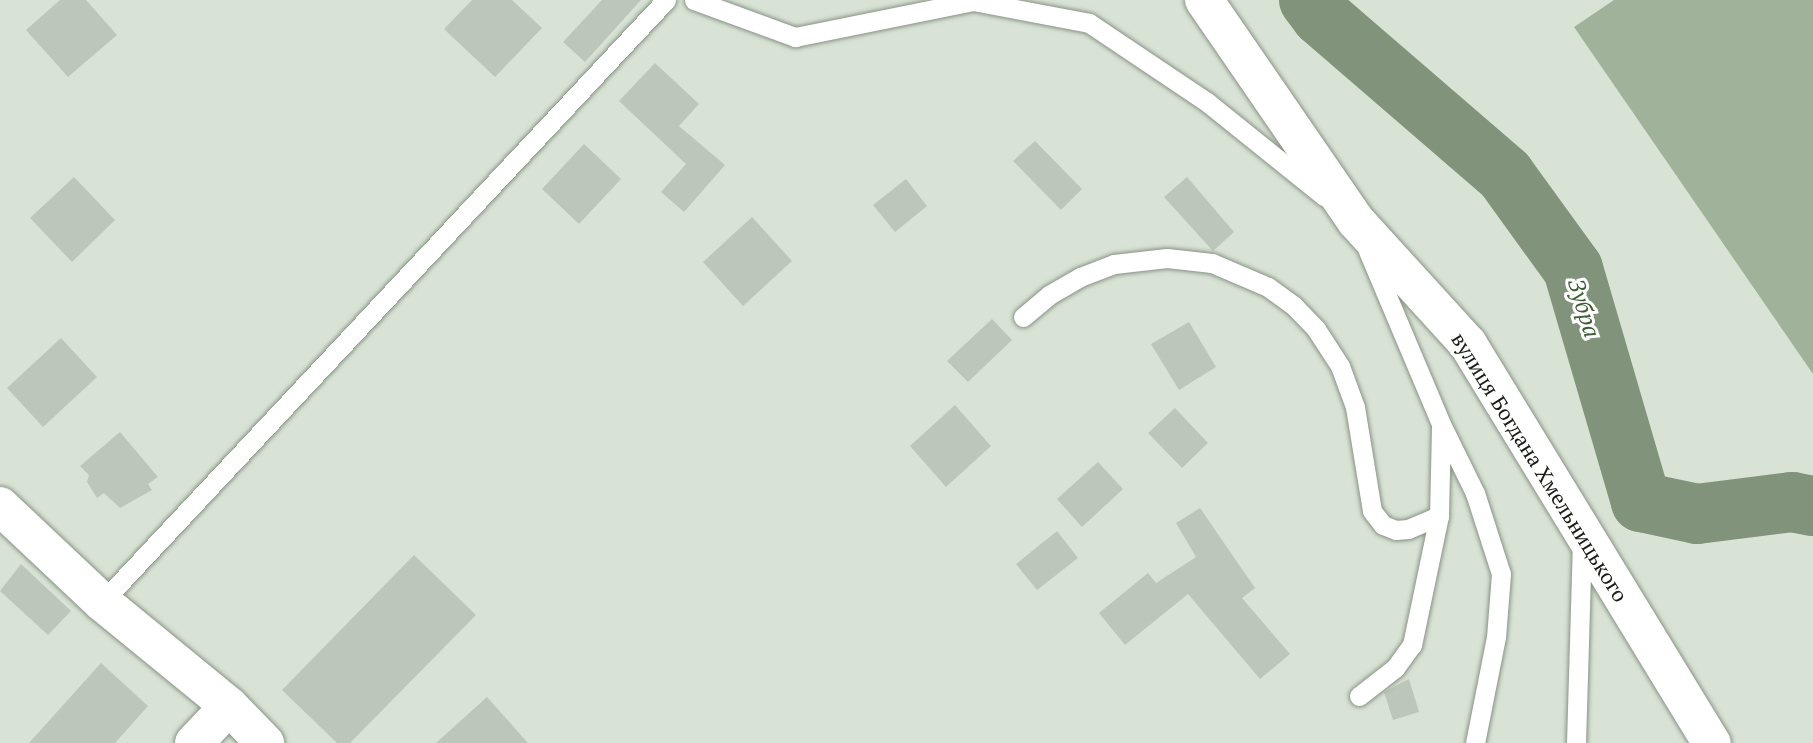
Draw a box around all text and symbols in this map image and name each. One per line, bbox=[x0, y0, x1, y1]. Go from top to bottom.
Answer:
water label: Зубра bbox=[1562, 275, 1606, 341]
street label: вулиця Богдана Хмельницького bbox=[1446, 328, 1634, 606]

